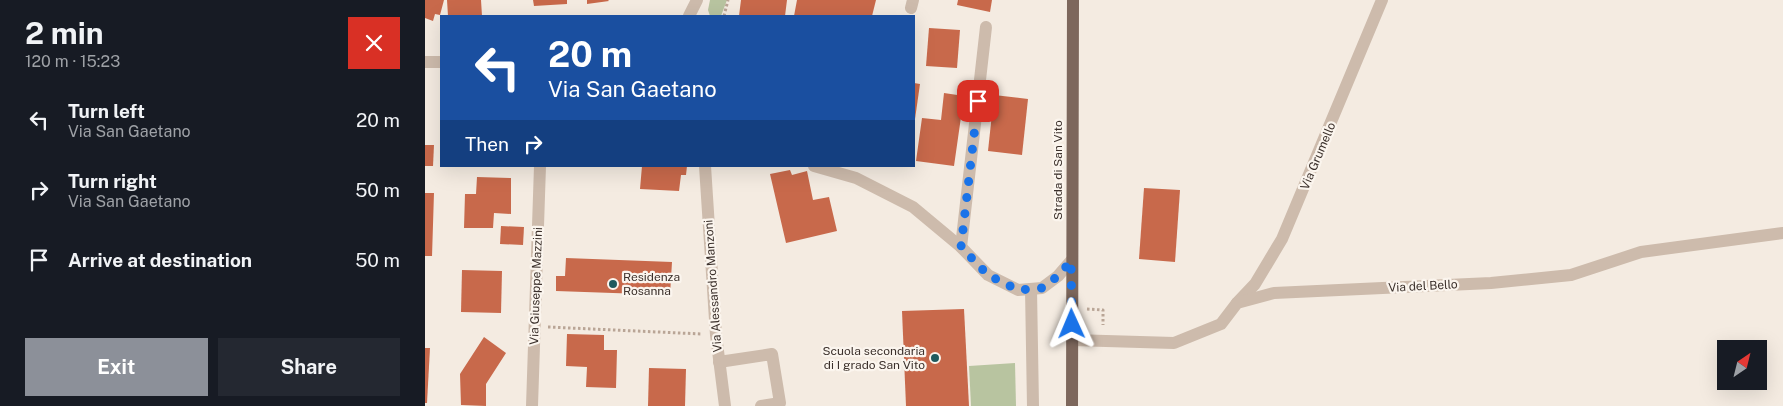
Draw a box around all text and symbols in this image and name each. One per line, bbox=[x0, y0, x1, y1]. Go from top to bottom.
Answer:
text: 2 min bbox=[25, 15, 104, 51]
button: close bbox=[348, 17, 400, 69]
text: 20 m bbox=[548, 34, 632, 75]
icon: left bbox=[465, 35, 530, 100]
text: 120 m · 15:23 bbox=[25, 52, 120, 71]
text: Via San Gaetano bbox=[548, 76, 717, 102]
pin bbox=[957, 80, 999, 122]
icon: arrive bbox=[964, 87, 992, 115]
text: Turn left bbox=[68, 100, 145, 122]
icon: left bbox=[25, 106, 53, 134]
text: 20 m bbox=[356, 109, 400, 131]
street label: Strada di San Vito bbox=[1051, 120, 1065, 220]
street label: Via Grumello bbox=[1298, 120, 1339, 192]
text: Via San Gaetano bbox=[68, 122, 191, 141]
icon: right bbox=[519, 130, 547, 158]
text: Then bbox=[465, 133, 509, 155]
text: Turn right bbox=[68, 170, 157, 192]
icon: right bbox=[25, 176, 53, 204]
text: 50 m bbox=[355, 179, 400, 201]
text: Via San Gaetano bbox=[68, 192, 191, 211]
street label: Via Alessandro Manzoni bbox=[701, 219, 725, 353]
street label: Via Giuseppe Mazzini bbox=[527, 227, 545, 345]
icon: arrive bbox=[25, 246, 53, 274]
text: Arrive at destination bbox=[68, 249, 252, 271]
text: 50 m bbox=[355, 249, 400, 271]
place label: Residenza Rosanna bbox=[623, 270, 680, 298]
street label: Via del Bello bbox=[1388, 277, 1458, 295]
marker: Residenza Rosanna bbox=[607, 278, 619, 290]
position arrow bbox=[1045, 297, 1097, 349]
button: Exit bbox=[25, 338, 208, 396]
button: Share bbox=[218, 338, 400, 396]
north arrow bbox=[1717, 340, 1767, 390]
map controls bbox=[1717, 340, 1767, 390]
place label: Scuola secondaria di I grado San Vito bbox=[822, 344, 925, 372]
marker: Scuola secondaria di I grado San Vito bbox=[929, 352, 941, 364]

